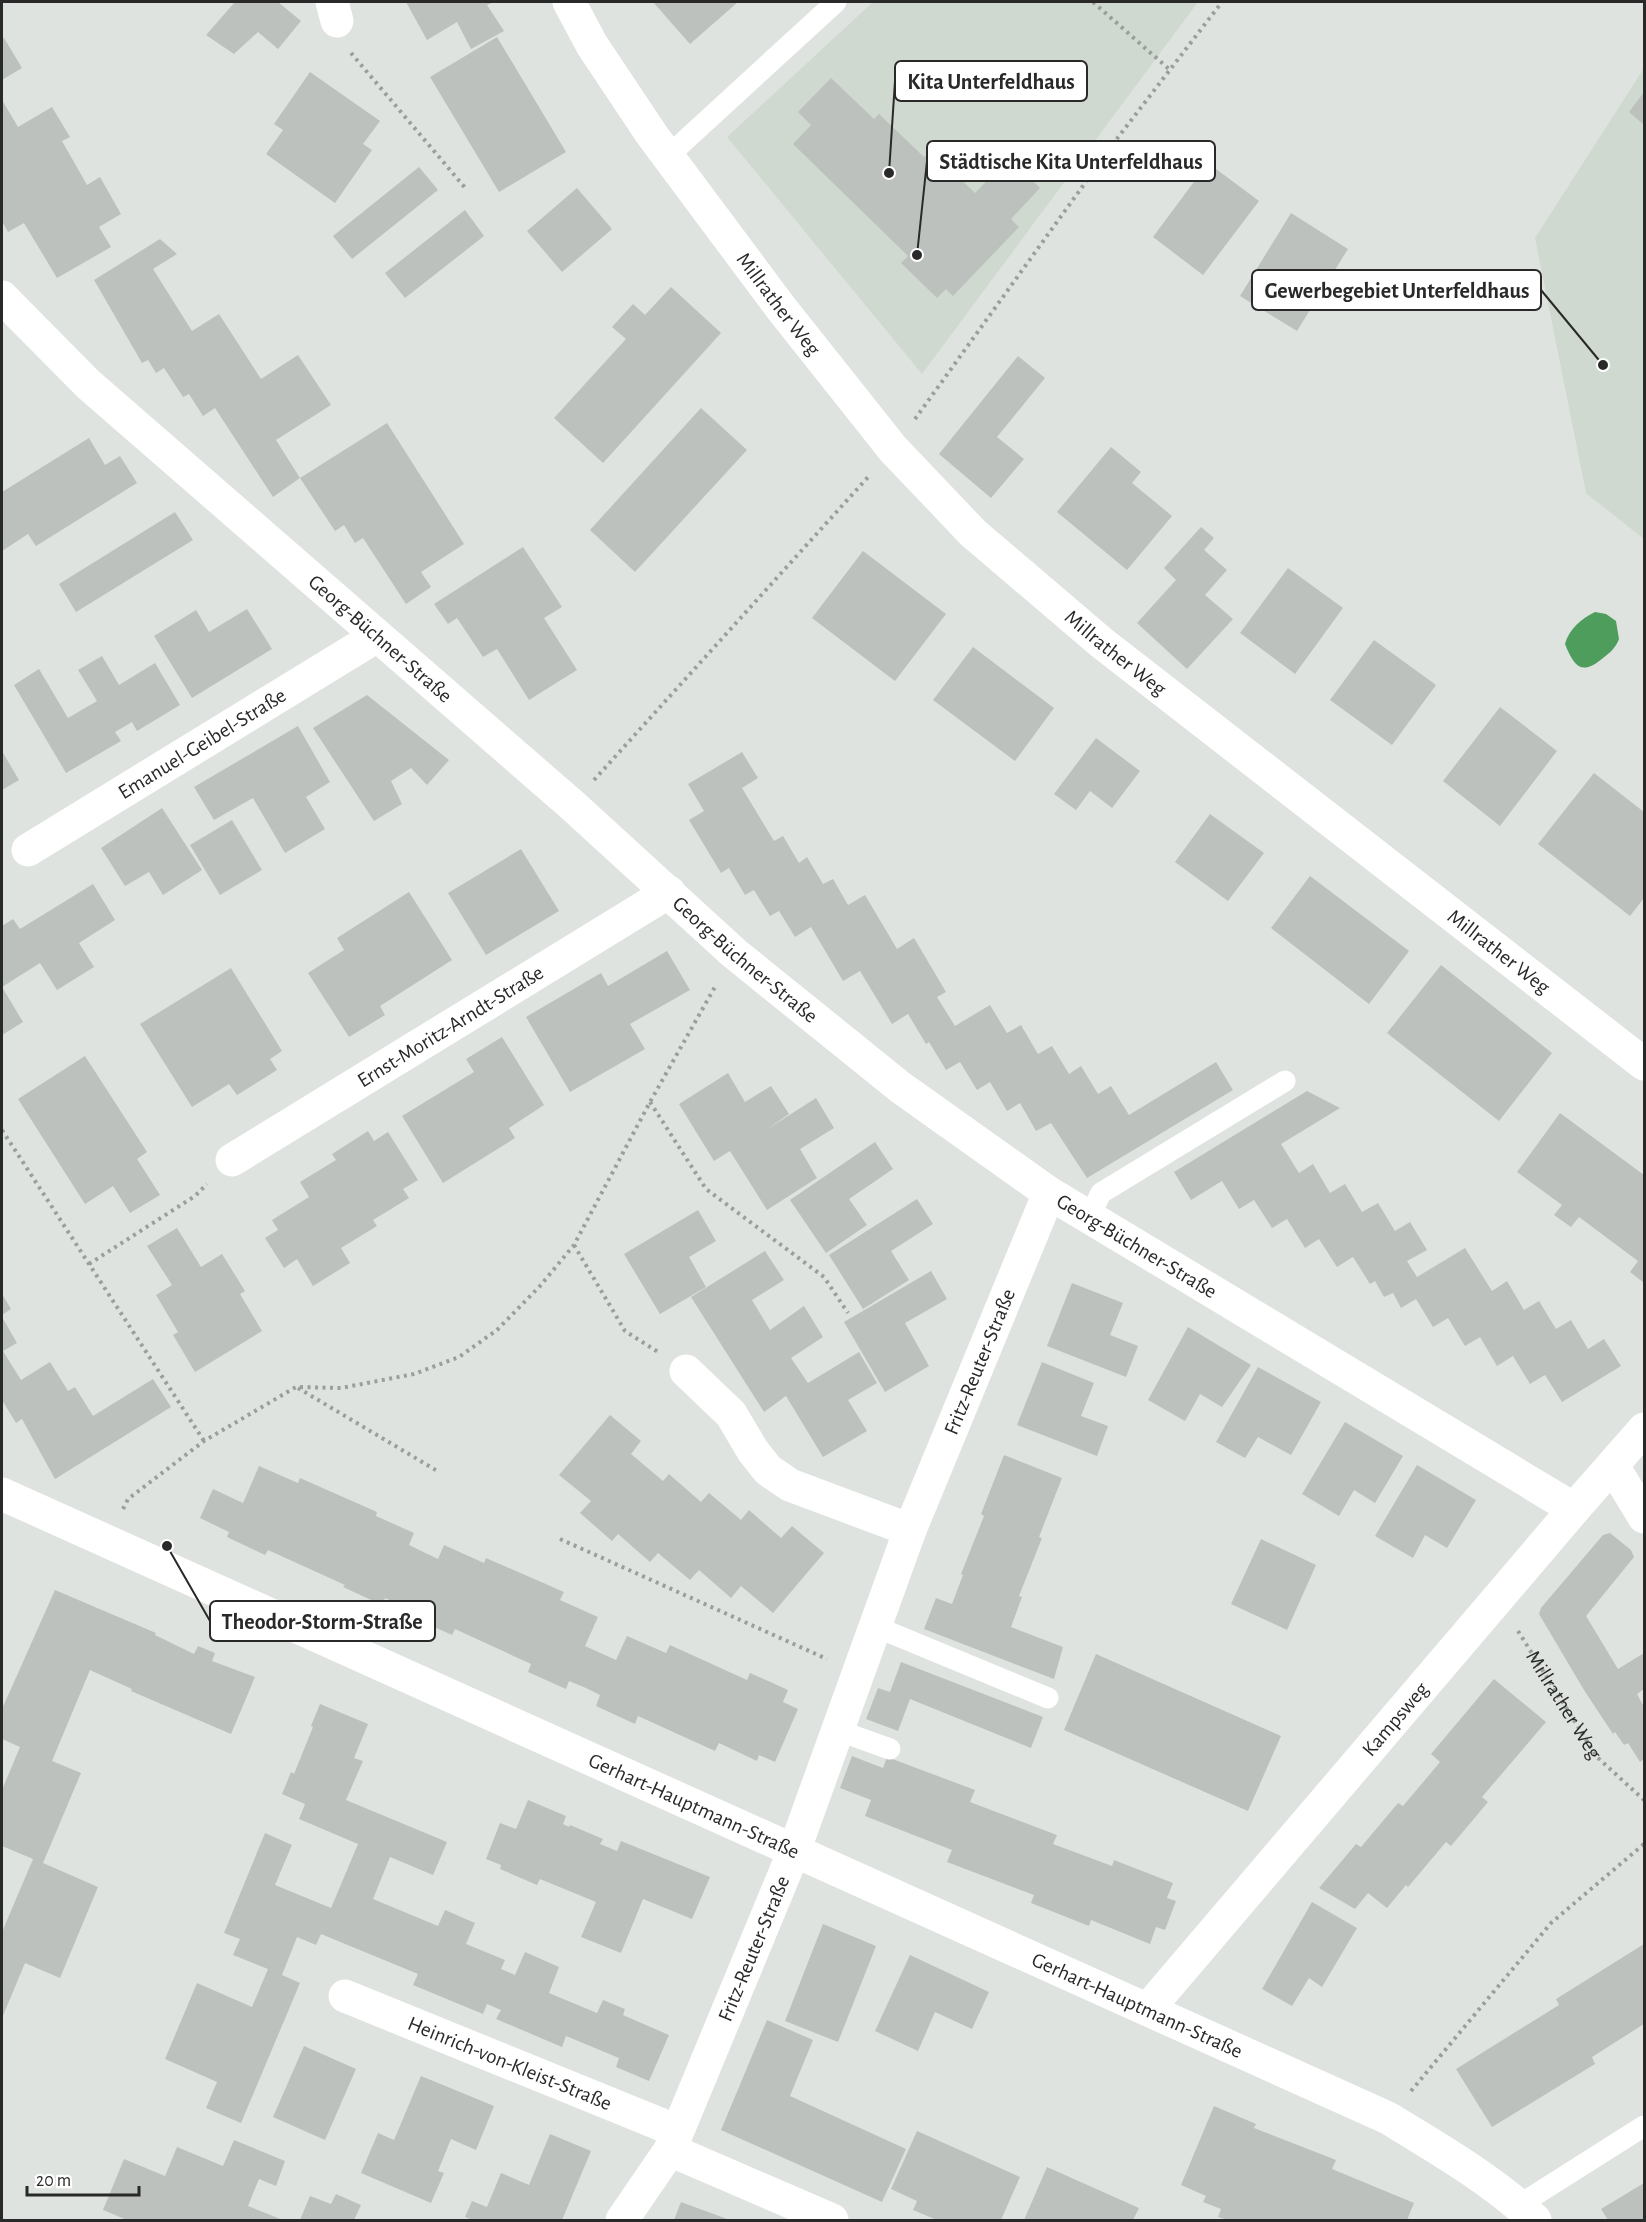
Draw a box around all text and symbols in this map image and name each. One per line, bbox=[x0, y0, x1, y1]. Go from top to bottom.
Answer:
callout: Kita Unterfeldhaus bbox=[895, 61, 1087, 101]
text: Kita Unterfeldhaus bbox=[907, 71, 1075, 93]
callout: Städtische Kita Unterfeldhaus bbox=[927, 141, 1215, 181]
text: Städtische Kita Unterfeldhaus bbox=[939, 151, 1203, 173]
street label: Millrather Weg bbox=[732, 249, 825, 360]
callout: Gewerbegebiet Unterfeldhaus bbox=[1252, 270, 1541, 310]
text: Gewerbegebiet Unterfeldhaus bbox=[1265, 280, 1529, 302]
street label: Georg-Büchner-Straße bbox=[304, 571, 456, 707]
street label: Millrather Weg bbox=[1061, 606, 1171, 700]
street label: Emanuel-Geibel-Straße bbox=[115, 685, 290, 803]
street label: Georg-Büchner-Straße bbox=[668, 893, 821, 1027]
street label: Millrather Weg bbox=[1443, 906, 1554, 998]
street label: Ernst-Moritz-Arndt-Straße bbox=[354, 962, 547, 1092]
street label: Georg-Büchner-Straße bbox=[1053, 1190, 1220, 1302]
street label: Fritz-Reuter-Straße bbox=[941, 1286, 1019, 1438]
callout: Theodor-Storm-Straße bbox=[210, 1601, 435, 1641]
text: Theodor-Storm-Straße bbox=[221, 1611, 423, 1633]
street label: Millrather Weg bbox=[1522, 1647, 1606, 1764]
street label: Kampsweg bbox=[1358, 1678, 1433, 1760]
street label: Gerhart-Hauptmann-Straße bbox=[585, 1750, 802, 1863]
street label: Fritz-Reuter-Straße bbox=[715, 1873, 794, 2025]
street label: Gerhart-Hauptmann-Straße bbox=[1029, 1949, 1245, 2062]
street label: Heinrich-von-Kleist-Straße bbox=[405, 2013, 615, 2114]
scale bar bbox=[27, 2159, 140, 2197]
text: 20 m bbox=[36, 2172, 71, 2190]

